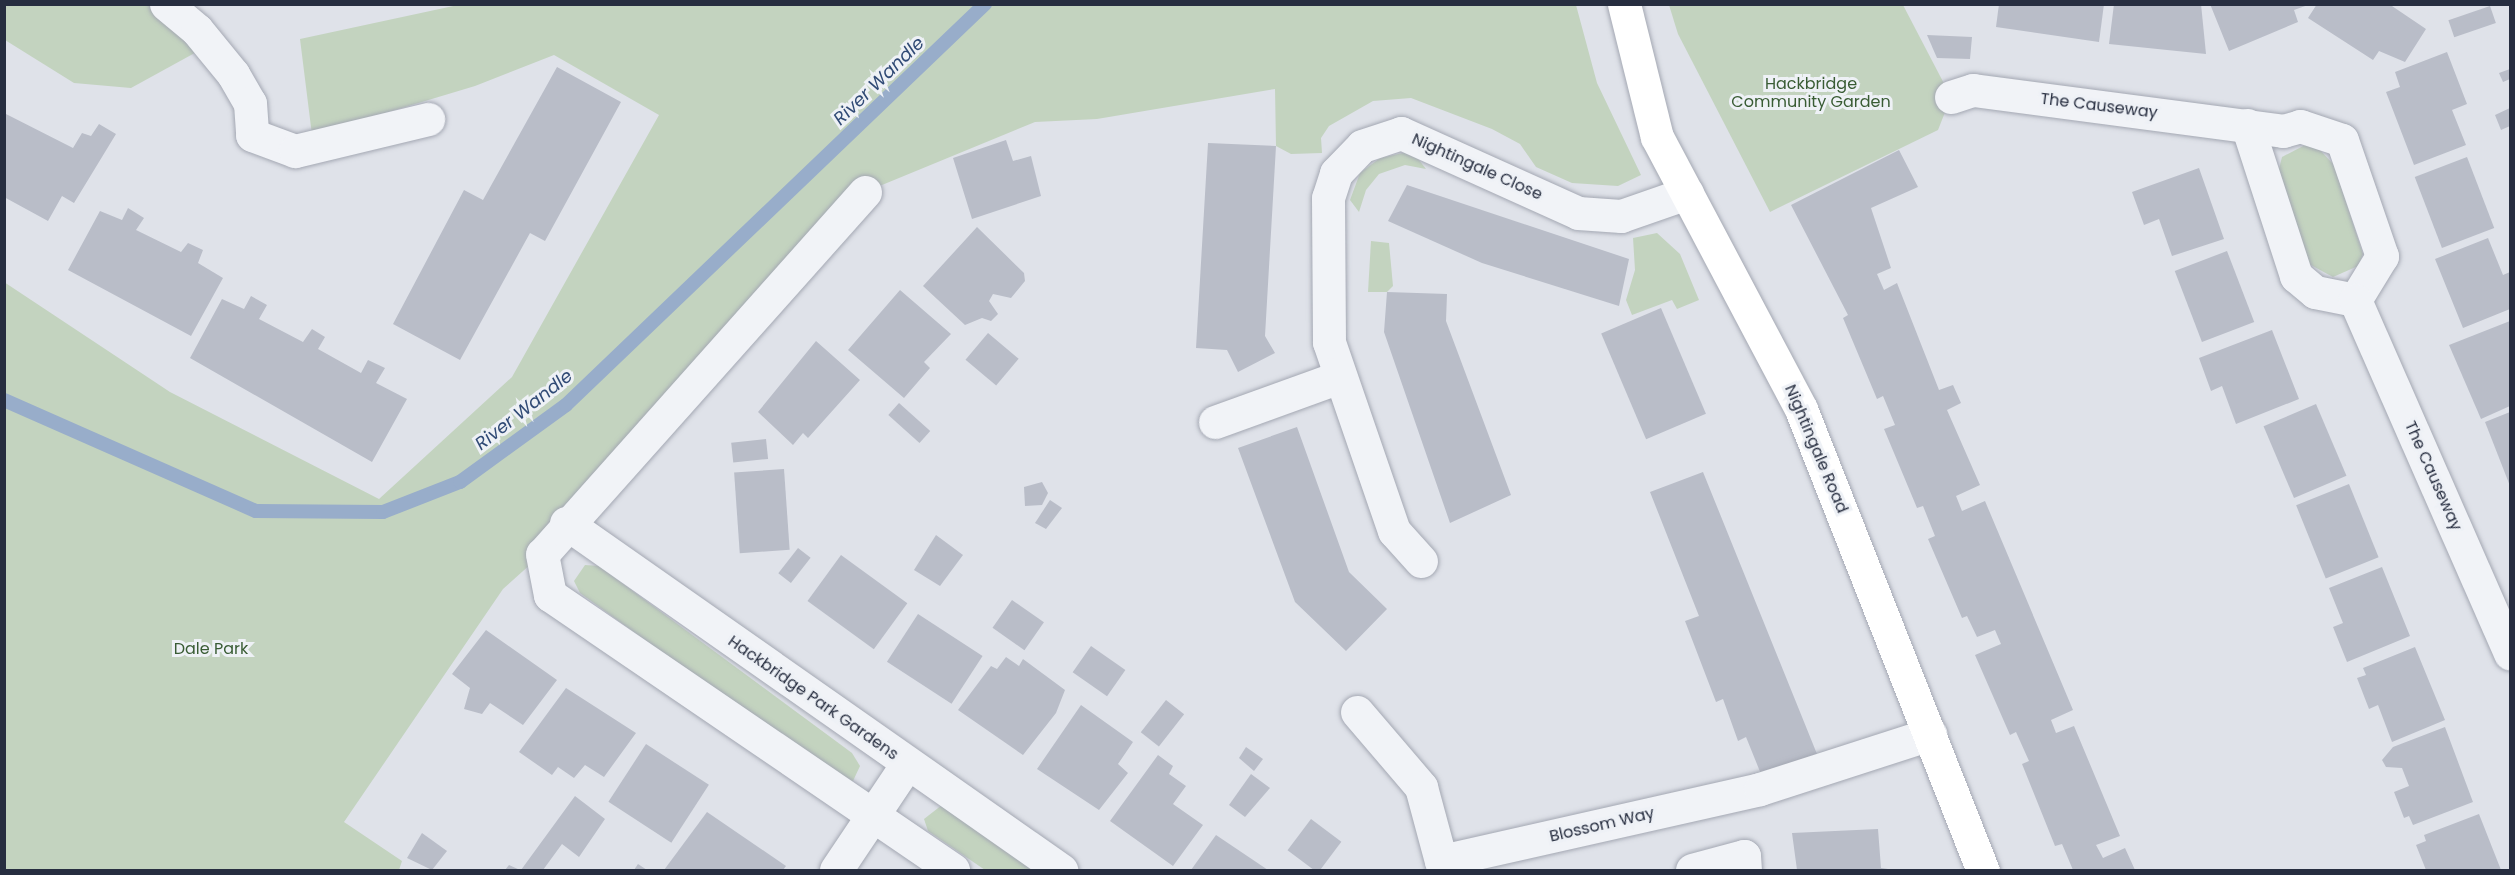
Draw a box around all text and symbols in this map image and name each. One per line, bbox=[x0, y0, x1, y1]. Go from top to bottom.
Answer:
water label: River Wandle bbox=[829, 32, 929, 130]
park label: Hackbridge Community Garden bbox=[1731, 74, 1891, 112]
street label: The Causeway bbox=[2039, 89, 2159, 123]
street label: Nightingale Close bbox=[1409, 130, 1545, 204]
water label: River Wandle bbox=[471, 365, 577, 455]
street label: Nightingale Road bbox=[1780, 382, 1852, 516]
street label: The Causeway bbox=[2400, 418, 2466, 534]
street label: Hackbridge Park Gardens bbox=[724, 632, 902, 764]
park label: Dale Park bbox=[174, 639, 248, 659]
street label: Blossom Way bbox=[1548, 804, 1656, 846]

